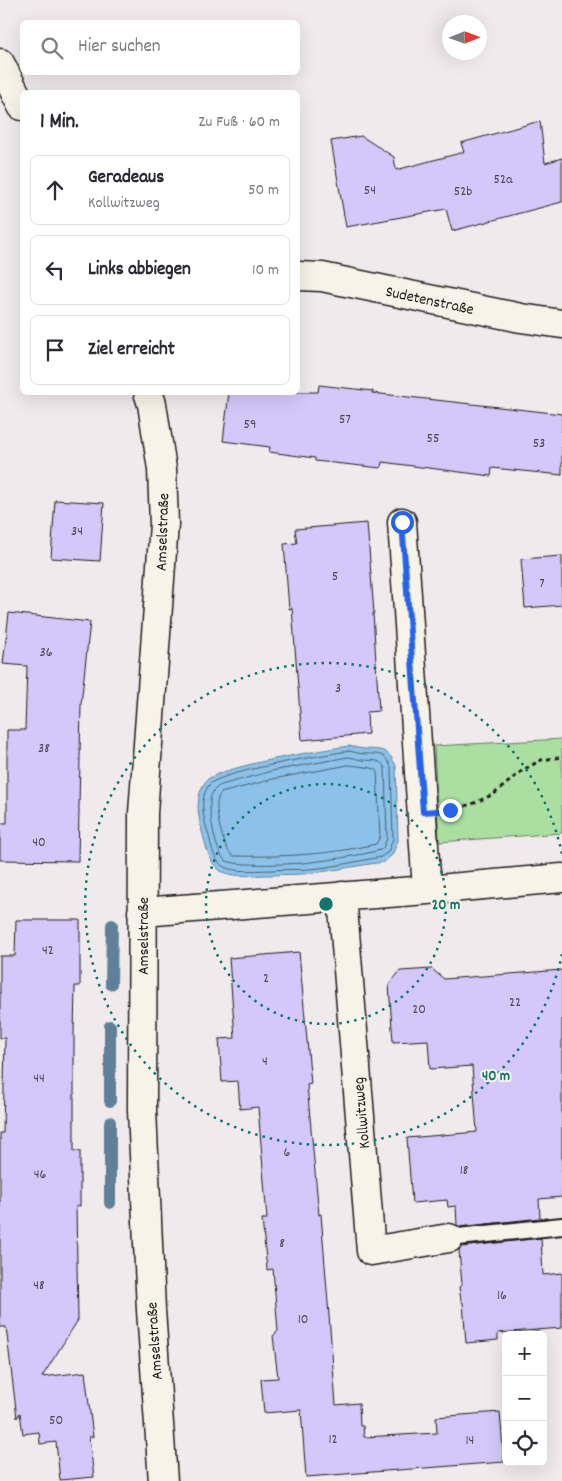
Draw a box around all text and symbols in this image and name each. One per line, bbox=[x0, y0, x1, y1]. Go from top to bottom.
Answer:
north arrow bbox=[442, 15, 487, 60]
search box bbox=[20, 20, 300, 75]
icon: search bbox=[38, 34, 66, 62]
text: Hier suchen bbox=[78, 34, 161, 61]
text: 1 Min. bbox=[40, 108, 79, 138]
text: Zu Fuß · 60 m bbox=[199, 111, 280, 134]
text: Geradeaus bbox=[88, 165, 164, 192]
house number: 52a bbox=[493, 170, 513, 190]
icon: ahead bbox=[41, 176, 69, 204]
text: 50 m bbox=[248, 179, 279, 202]
house number: 54 bbox=[364, 181, 376, 201]
house number: 52b bbox=[454, 182, 472, 202]
text: Kollwitzweg bbox=[88, 192, 160, 215]
icon: left bbox=[41, 256, 69, 284]
text: Links abbiegen bbox=[88, 257, 191, 284]
text: 10 m bbox=[252, 259, 279, 282]
street label: Sudetenstraße bbox=[383, 281, 476, 322]
icon: arrive bbox=[41, 336, 69, 364]
text: Ziel erreicht bbox=[88, 337, 175, 364]
house number: 57 bbox=[339, 410, 351, 430]
house number: 59 bbox=[244, 415, 256, 435]
house number: 55 bbox=[427, 429, 439, 449]
house number: 53 bbox=[533, 434, 545, 454]
street label: Amselstraße bbox=[151, 493, 176, 571]
route start bbox=[391, 511, 414, 534]
house number: 34 bbox=[71, 522, 83, 542]
house number: 5 bbox=[332, 567, 338, 587]
house number: 7 bbox=[539, 574, 545, 594]
house number: 36 bbox=[39, 643, 53, 663]
house number: 3 bbox=[335, 679, 341, 699]
house number: 38 bbox=[38, 739, 50, 759]
route end bbox=[439, 799, 462, 822]
house number: 40 bbox=[32, 833, 46, 853]
centre of rings bbox=[317, 895, 335, 913]
text: 20 m bbox=[432, 895, 460, 917]
street label: Amselstraße bbox=[133, 897, 156, 975]
house number: 42 bbox=[42, 941, 54, 961]
house number: 2 bbox=[263, 969, 269, 989]
house number: 22 bbox=[509, 993, 521, 1013]
house number: 20 bbox=[412, 1000, 426, 1020]
house number: 4 bbox=[262, 1052, 268, 1072]
text: 40 m bbox=[482, 1066, 510, 1088]
house number: 44 bbox=[33, 1069, 45, 1089]
street label: Kollwitzweg bbox=[348, 1076, 377, 1149]
house number: 6 bbox=[284, 1143, 291, 1163]
house number: 18 bbox=[460, 1161, 469, 1181]
house number: 46 bbox=[34, 1165, 46, 1185]
house number: 8 bbox=[279, 1234, 285, 1254]
house number: 48 bbox=[33, 1276, 45, 1296]
house number: 16 bbox=[497, 1286, 507, 1306]
street label: Amselstraße bbox=[141, 1301, 170, 1381]
house number: 10 bbox=[298, 1310, 308, 1330]
map controls bbox=[502, 1331, 547, 1466]
button: + bbox=[502, 1331, 547, 1376]
button: − bbox=[502, 1376, 547, 1421]
house number: 50 bbox=[49, 1411, 63, 1431]
button: locate bbox=[502, 1421, 547, 1466]
house number: 12 bbox=[328, 1430, 338, 1450]
house number: 14 bbox=[466, 1431, 474, 1451]

